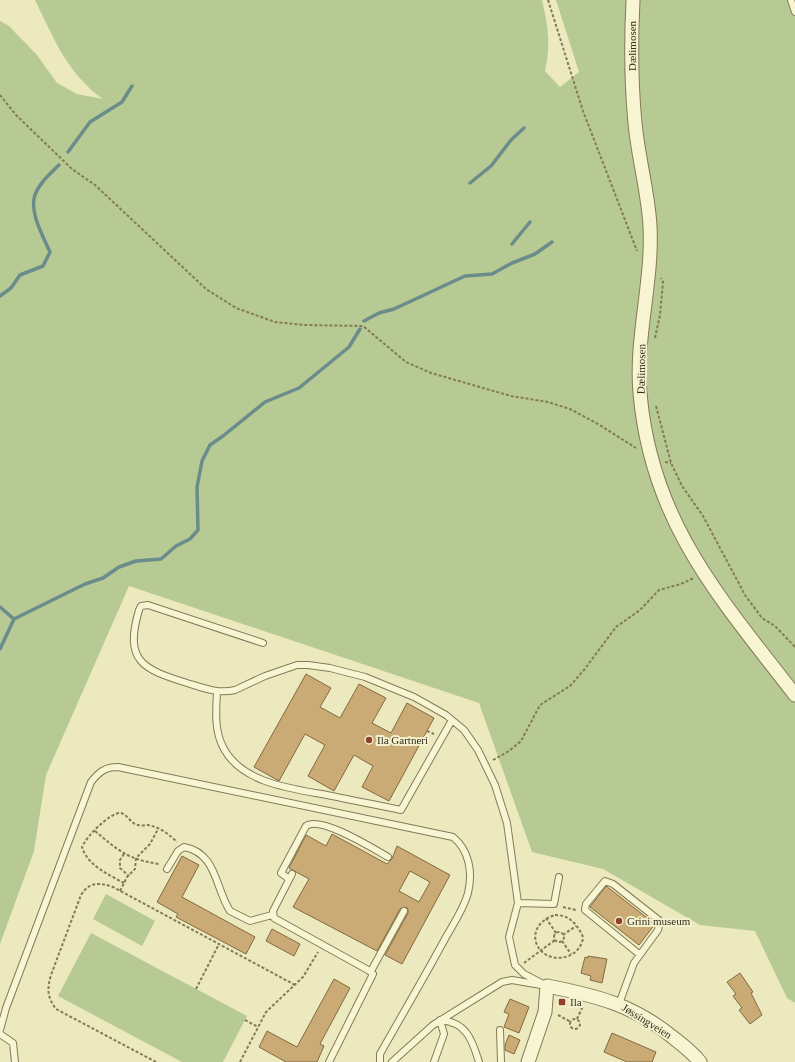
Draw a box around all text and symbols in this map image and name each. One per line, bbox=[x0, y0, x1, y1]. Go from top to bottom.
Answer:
street label: Dælimosen bbox=[626, 20, 638, 71]
street label: Dælimosen bbox=[635, 343, 647, 394]
place label: Ila Gartneri bbox=[377, 734, 428, 746]
marker: Ila Gartneri bbox=[364, 735, 374, 745]
place label: Grini museum bbox=[627, 915, 691, 927]
marker: Grini museum bbox=[614, 916, 624, 926]
place label: Ila bbox=[570, 996, 582, 1008]
marker: Ila bbox=[557, 997, 567, 1007]
street label: Jøssingveien bbox=[620, 1001, 674, 1041]

